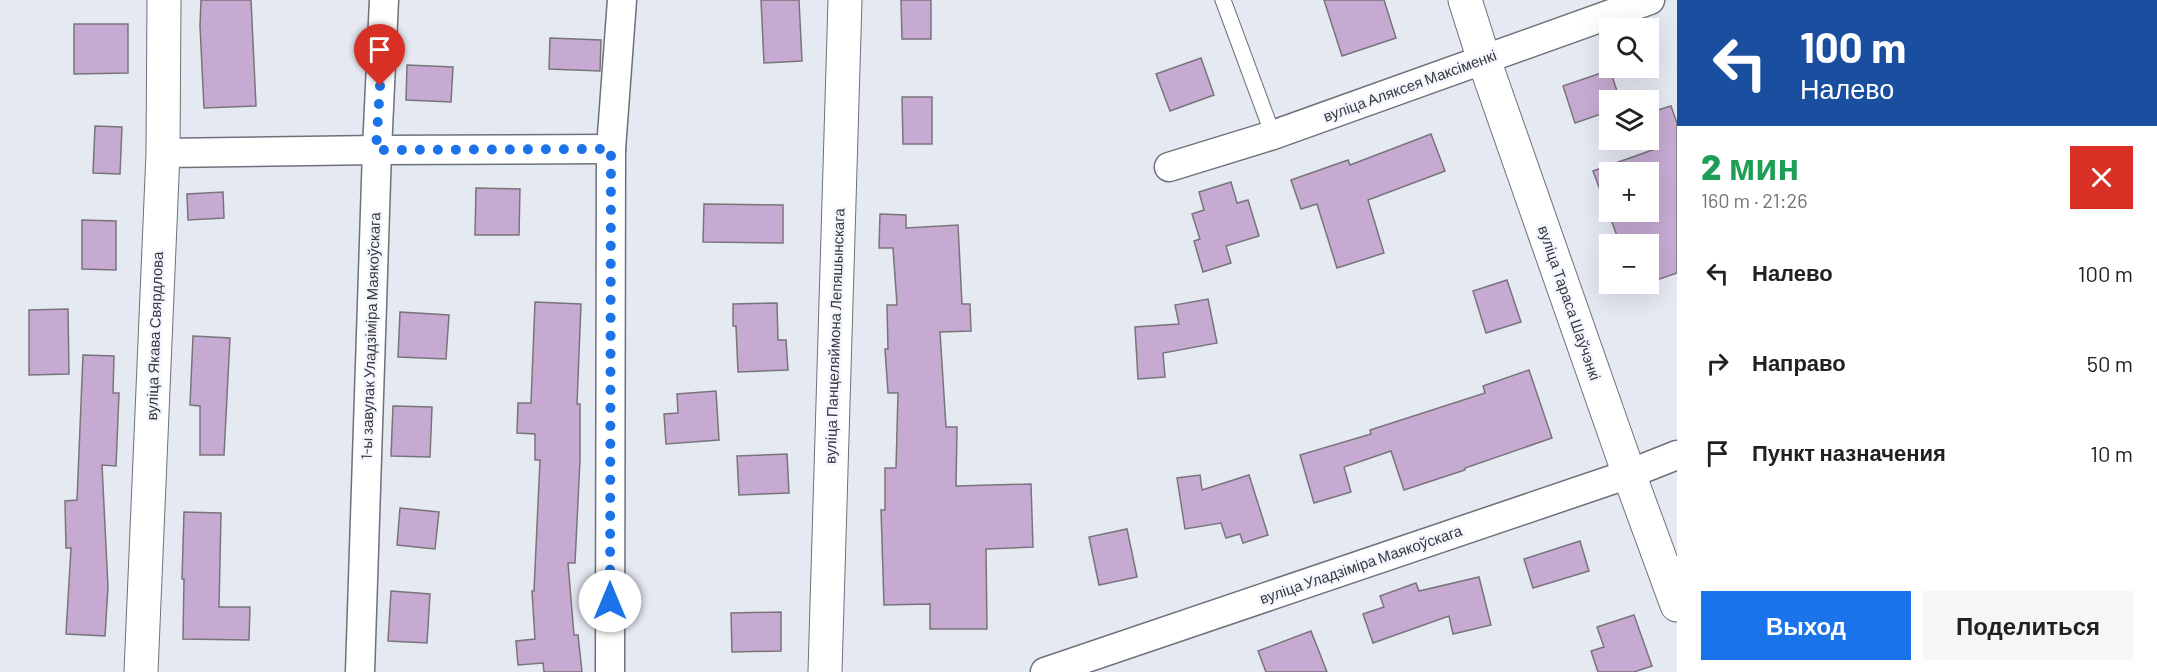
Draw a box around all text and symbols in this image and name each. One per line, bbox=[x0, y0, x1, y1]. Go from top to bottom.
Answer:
map controls bbox=[1599, 18, 1659, 294]
button: search bbox=[1599, 18, 1659, 78]
text: 100 m bbox=[1800, 21, 1906, 71]
pin bbox=[354, 24, 405, 86]
icon: left bbox=[1701, 24, 1779, 102]
icon: arrive bbox=[363, 33, 396, 66]
street label: вуліца Аляксея Максіменкі bbox=[1321, 45, 1499, 125]
text: Налево bbox=[1800, 72, 1894, 104]
button: layers bbox=[1599, 90, 1659, 150]
text: 2 мин bbox=[1701, 144, 1799, 187]
button: close bbox=[2070, 146, 2133, 209]
button: + bbox=[1599, 162, 1659, 222]
text: 160 m · 21:26 bbox=[1701, 188, 1808, 212]
street label: вуліца Панцеляймона Лепяшынскага bbox=[821, 207, 847, 464]
street label: 1-ы завулак Уладзіміра Маякоўскага bbox=[357, 211, 383, 460]
street label: вуліца Тараса Шаўчэнкі bbox=[1535, 223, 1605, 382]
button: − bbox=[1599, 234, 1659, 294]
street label: вуліца Якава Свярдлова bbox=[142, 251, 166, 421]
icon: left bbox=[1701, 257, 1734, 290]
text: Налево bbox=[1752, 259, 1833, 285]
text: 100 m bbox=[2078, 260, 2133, 286]
icon: right bbox=[1701, 347, 1734, 380]
text: Направо bbox=[1752, 349, 1846, 375]
text: 50 m bbox=[2087, 350, 2133, 376]
icon: arrive bbox=[1701, 437, 1734, 470]
text: Пункт назначения bbox=[1752, 439, 1946, 465]
text: 10 m bbox=[2090, 440, 2133, 466]
street label: вуліца Уладзіміра Маякоўскага bbox=[1257, 521, 1465, 607]
position arrow bbox=[578, 569, 642, 633]
button: Выход bbox=[1701, 591, 1911, 660]
button: Поделиться bbox=[1923, 591, 2133, 660]

